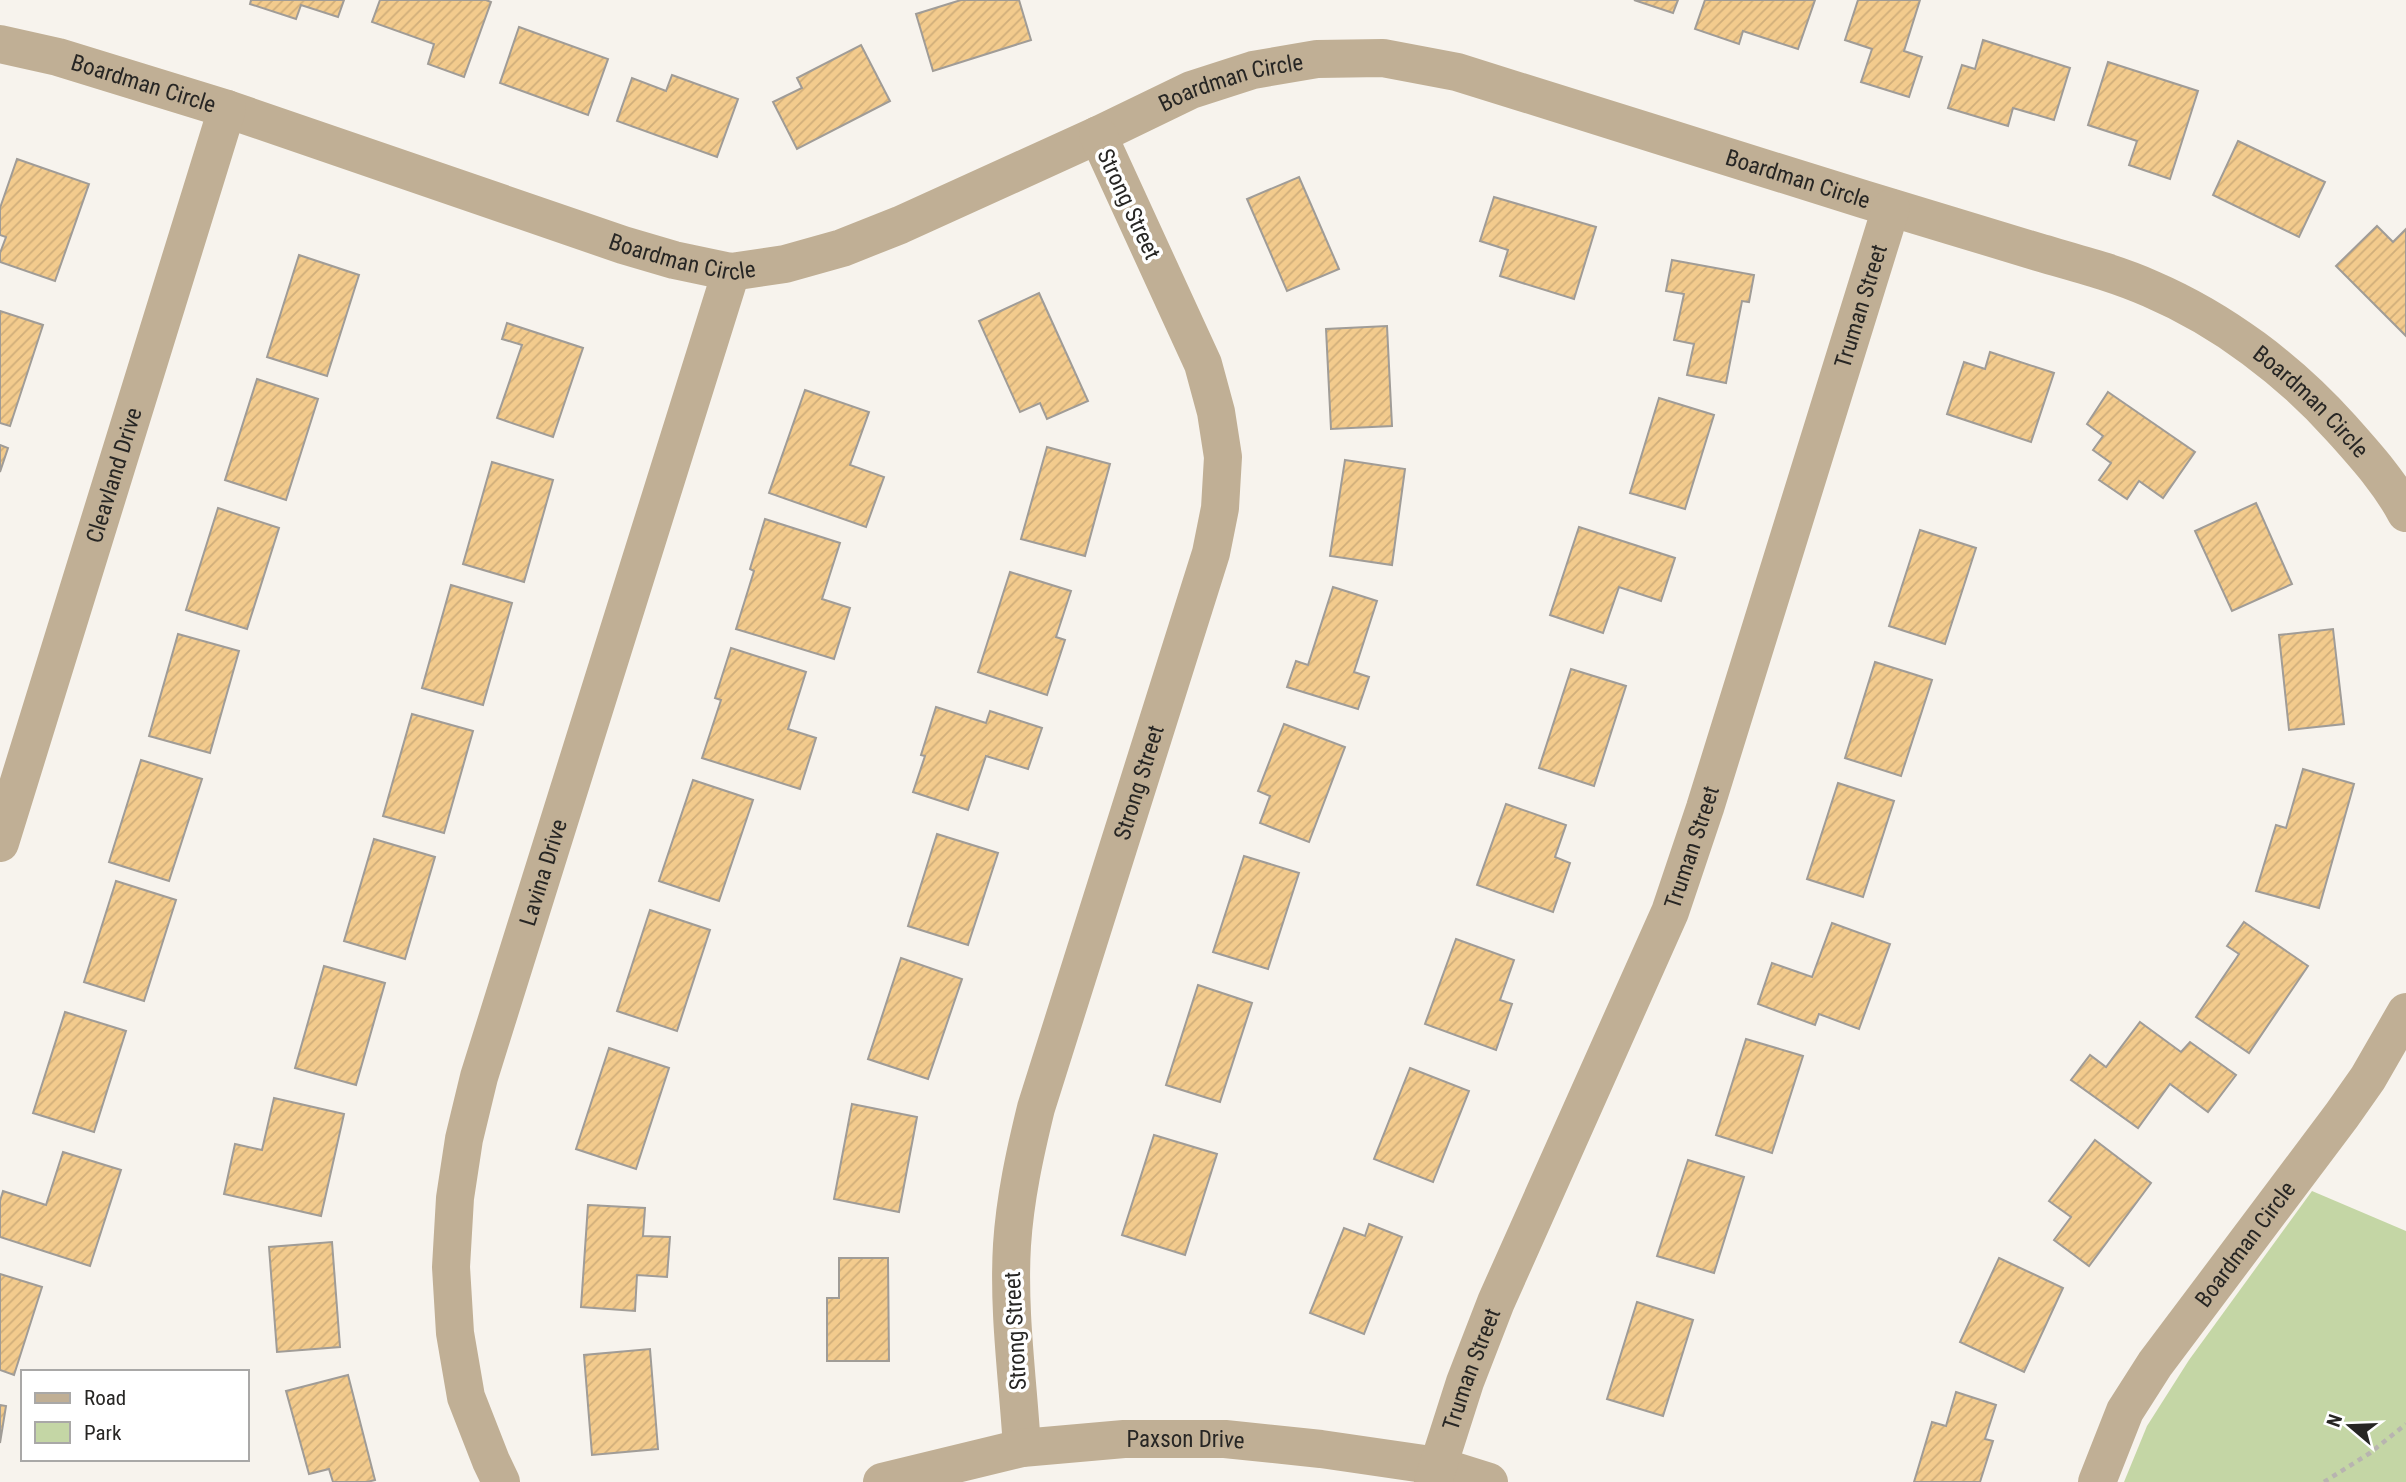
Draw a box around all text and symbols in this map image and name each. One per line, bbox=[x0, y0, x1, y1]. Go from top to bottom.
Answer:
street label: Boardman Circle bbox=[68, 49, 219, 119]
street label: Boardman Circle bbox=[1154, 49, 1305, 118]
street label: Boardman Circle bbox=[1722, 144, 1873, 214]
street label: Strong Street bbox=[1091, 145, 1166, 264]
street label: Boardman Circle bbox=[605, 228, 757, 286]
street label: Truman Street bbox=[1829, 241, 1893, 371]
street label: Boardman Circle bbox=[2248, 340, 2374, 463]
street label: Cleavland Drive bbox=[81, 405, 148, 546]
street label: Strong Street bbox=[1108, 722, 1170, 843]
street label: Truman Street bbox=[1659, 783, 1725, 913]
street label: Lavina Drive bbox=[514, 816, 573, 929]
street label: Boardman Circle bbox=[2190, 1176, 2301, 1312]
street label: Strong Street bbox=[999, 1271, 1032, 1391]
street label: Truman Street bbox=[1437, 1305, 1506, 1434]
legend bbox=[21, 1370, 248, 1461]
text: Road bbox=[84, 1386, 126, 1410]
north arrow bbox=[2315, 1391, 2385, 1461]
text: N bbox=[2322, 1411, 2347, 1430]
text: Park bbox=[84, 1421, 122, 1445]
street label: Paxson Drive bbox=[1126, 1426, 1246, 1455]

